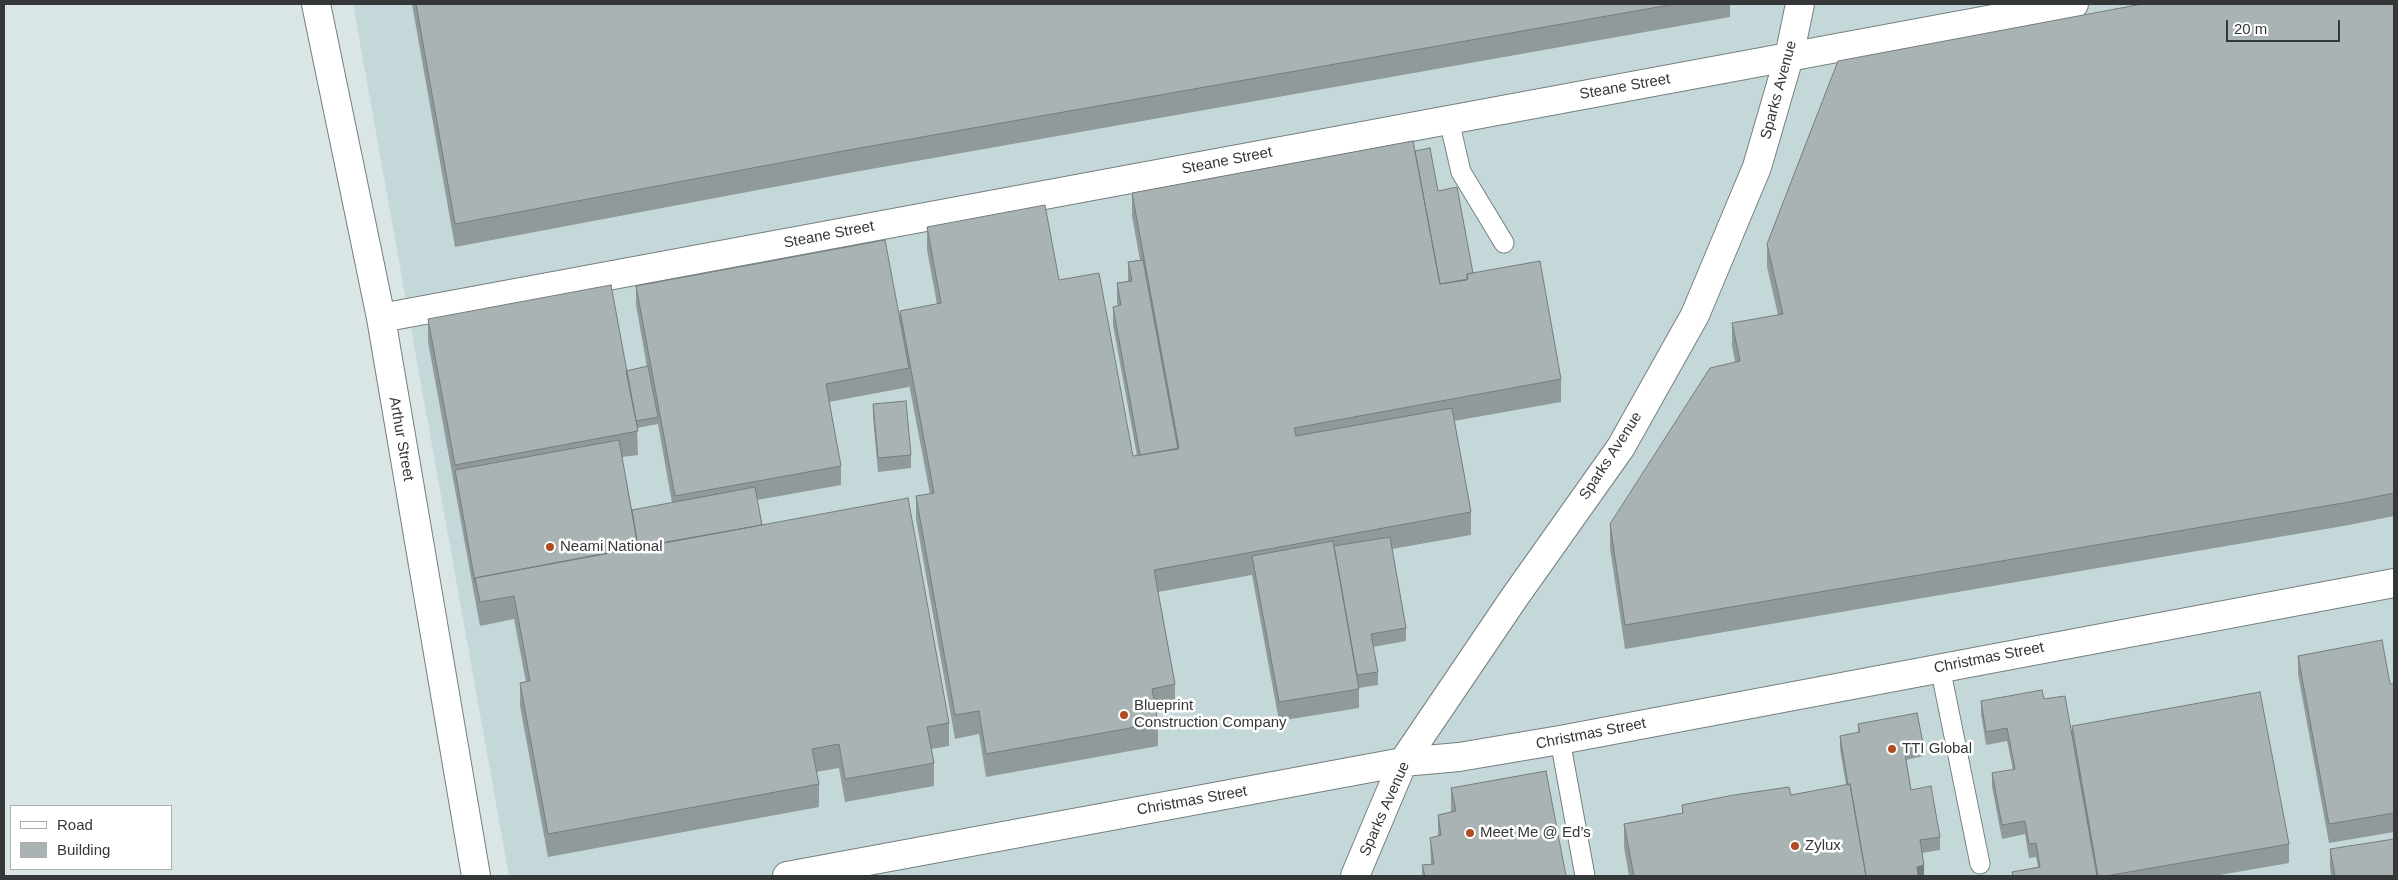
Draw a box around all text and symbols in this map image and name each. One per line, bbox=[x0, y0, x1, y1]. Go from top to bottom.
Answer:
scale bar bbox=[2228, 10, 2342, 42]
text: 20 m bbox=[2234, 20, 2267, 37]
street label: Sparks Avenue bbox=[1757, 39, 1801, 141]
street label: Steane Street bbox=[1578, 70, 1672, 104]
street label: Steane Street bbox=[1180, 143, 1274, 179]
street label: Steane Street bbox=[782, 217, 876, 253]
street label: Arthur Street bbox=[385, 396, 417, 482]
street label: Sparks Avenue bbox=[1576, 409, 1646, 503]
place label: Neami National bbox=[560, 538, 663, 556]
marker: Neami National bbox=[544, 541, 556, 553]
street label: Christmas Street bbox=[1932, 639, 2046, 677]
place label: Blueprint Construction Company bbox=[1134, 697, 1287, 732]
marker: Blueprint Construction Company bbox=[1118, 709, 1130, 721]
street label: Christmas Street bbox=[1534, 715, 1648, 753]
place label: TTI Global bbox=[1902, 740, 1972, 758]
marker: TTI Global bbox=[1886, 743, 1898, 755]
street label: Sparks Avenue bbox=[1356, 759, 1414, 859]
street label: Christmas Street bbox=[1135, 782, 1249, 820]
legend bbox=[10, 805, 172, 870]
text: Road bbox=[57, 816, 93, 833]
place label: Meet Me @ Ed’s bbox=[1480, 824, 1591, 842]
marker: Meet Me @ Ed’s bbox=[1464, 827, 1476, 839]
place label: Zylux bbox=[1805, 837, 1841, 855]
marker: Zylux bbox=[1789, 840, 1801, 852]
text: Building bbox=[57, 841, 110, 858]

